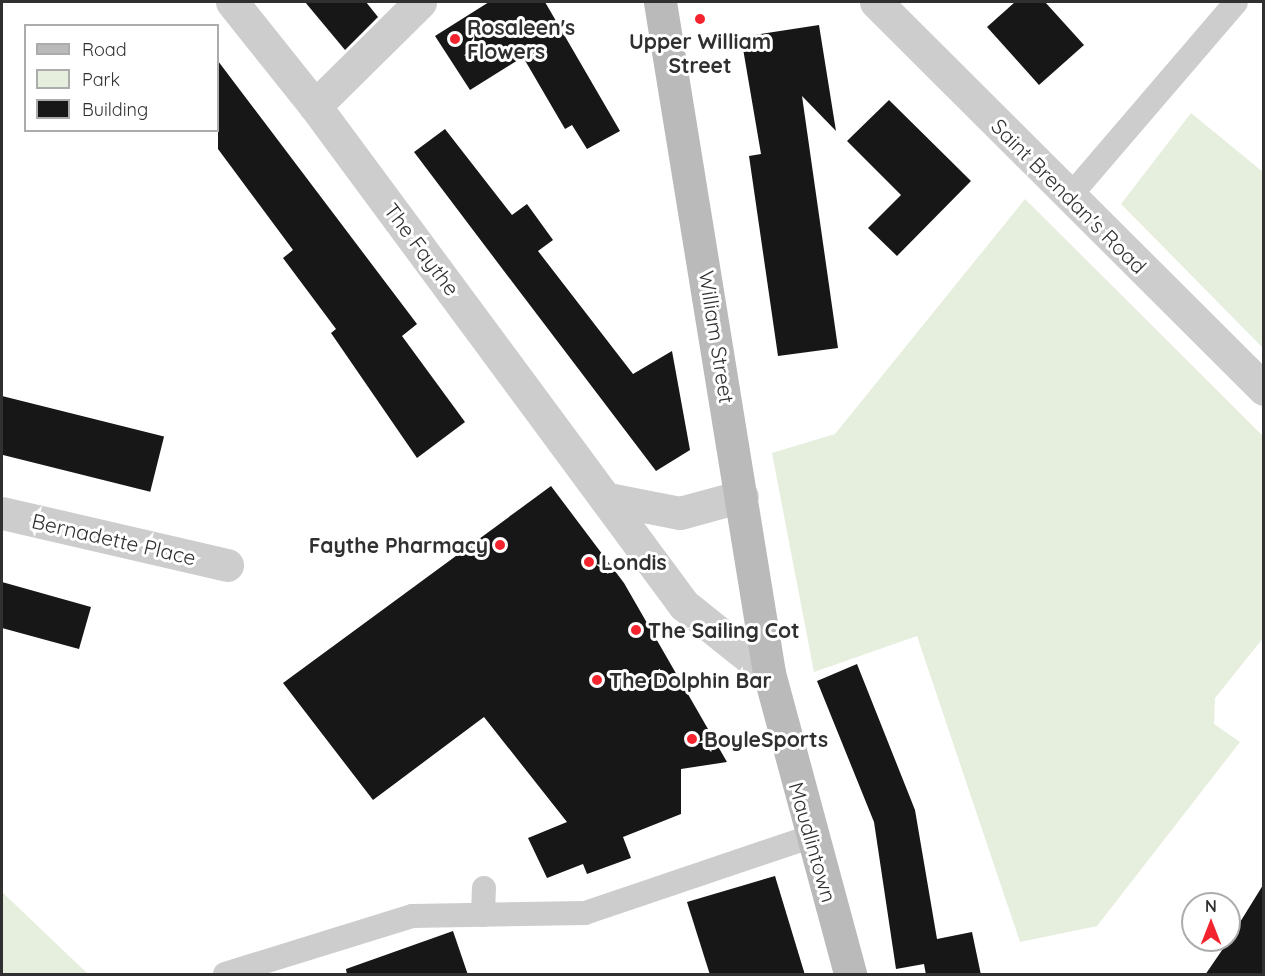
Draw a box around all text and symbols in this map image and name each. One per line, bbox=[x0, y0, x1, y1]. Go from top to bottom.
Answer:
marker: Upper William Street bbox=[693, 12, 707, 26]
place label: Rosaleen's Flowers bbox=[467, 14, 575, 64]
legend bbox=[24, 24, 219, 132]
place label: Upper William Street bbox=[629, 28, 771, 78]
marker: Rosaleen's Flowers bbox=[448, 32, 462, 46]
text: Road bbox=[82, 38, 127, 61]
text: Park bbox=[82, 68, 120, 91]
text: Building bbox=[82, 98, 148, 121]
street label: Saint Brendan's Road bbox=[986, 113, 1152, 279]
street label: The Faythe bbox=[379, 198, 465, 300]
street label: William Street bbox=[694, 269, 740, 405]
street label: Bernadette Place bbox=[30, 508, 198, 570]
place label: Faythe Pharmacy bbox=[309, 532, 488, 558]
marker: Faythe Pharmacy bbox=[493, 538, 507, 552]
place label: Londis bbox=[601, 549, 667, 575]
marker: Londis bbox=[582, 555, 596, 569]
place label: The Sailing Cot bbox=[648, 617, 800, 643]
marker: The Sailing Cot bbox=[629, 623, 643, 637]
place label: The Dolphin Bar bbox=[609, 667, 772, 693]
marker: The Dolphin Bar bbox=[590, 673, 604, 687]
place label: BoyleSports bbox=[704, 726, 828, 752]
marker: BoyleSports bbox=[685, 732, 699, 746]
street label: Maudlintown bbox=[784, 779, 842, 905]
north arrow bbox=[1181, 892, 1241, 952]
text: N bbox=[1205, 896, 1217, 916]

